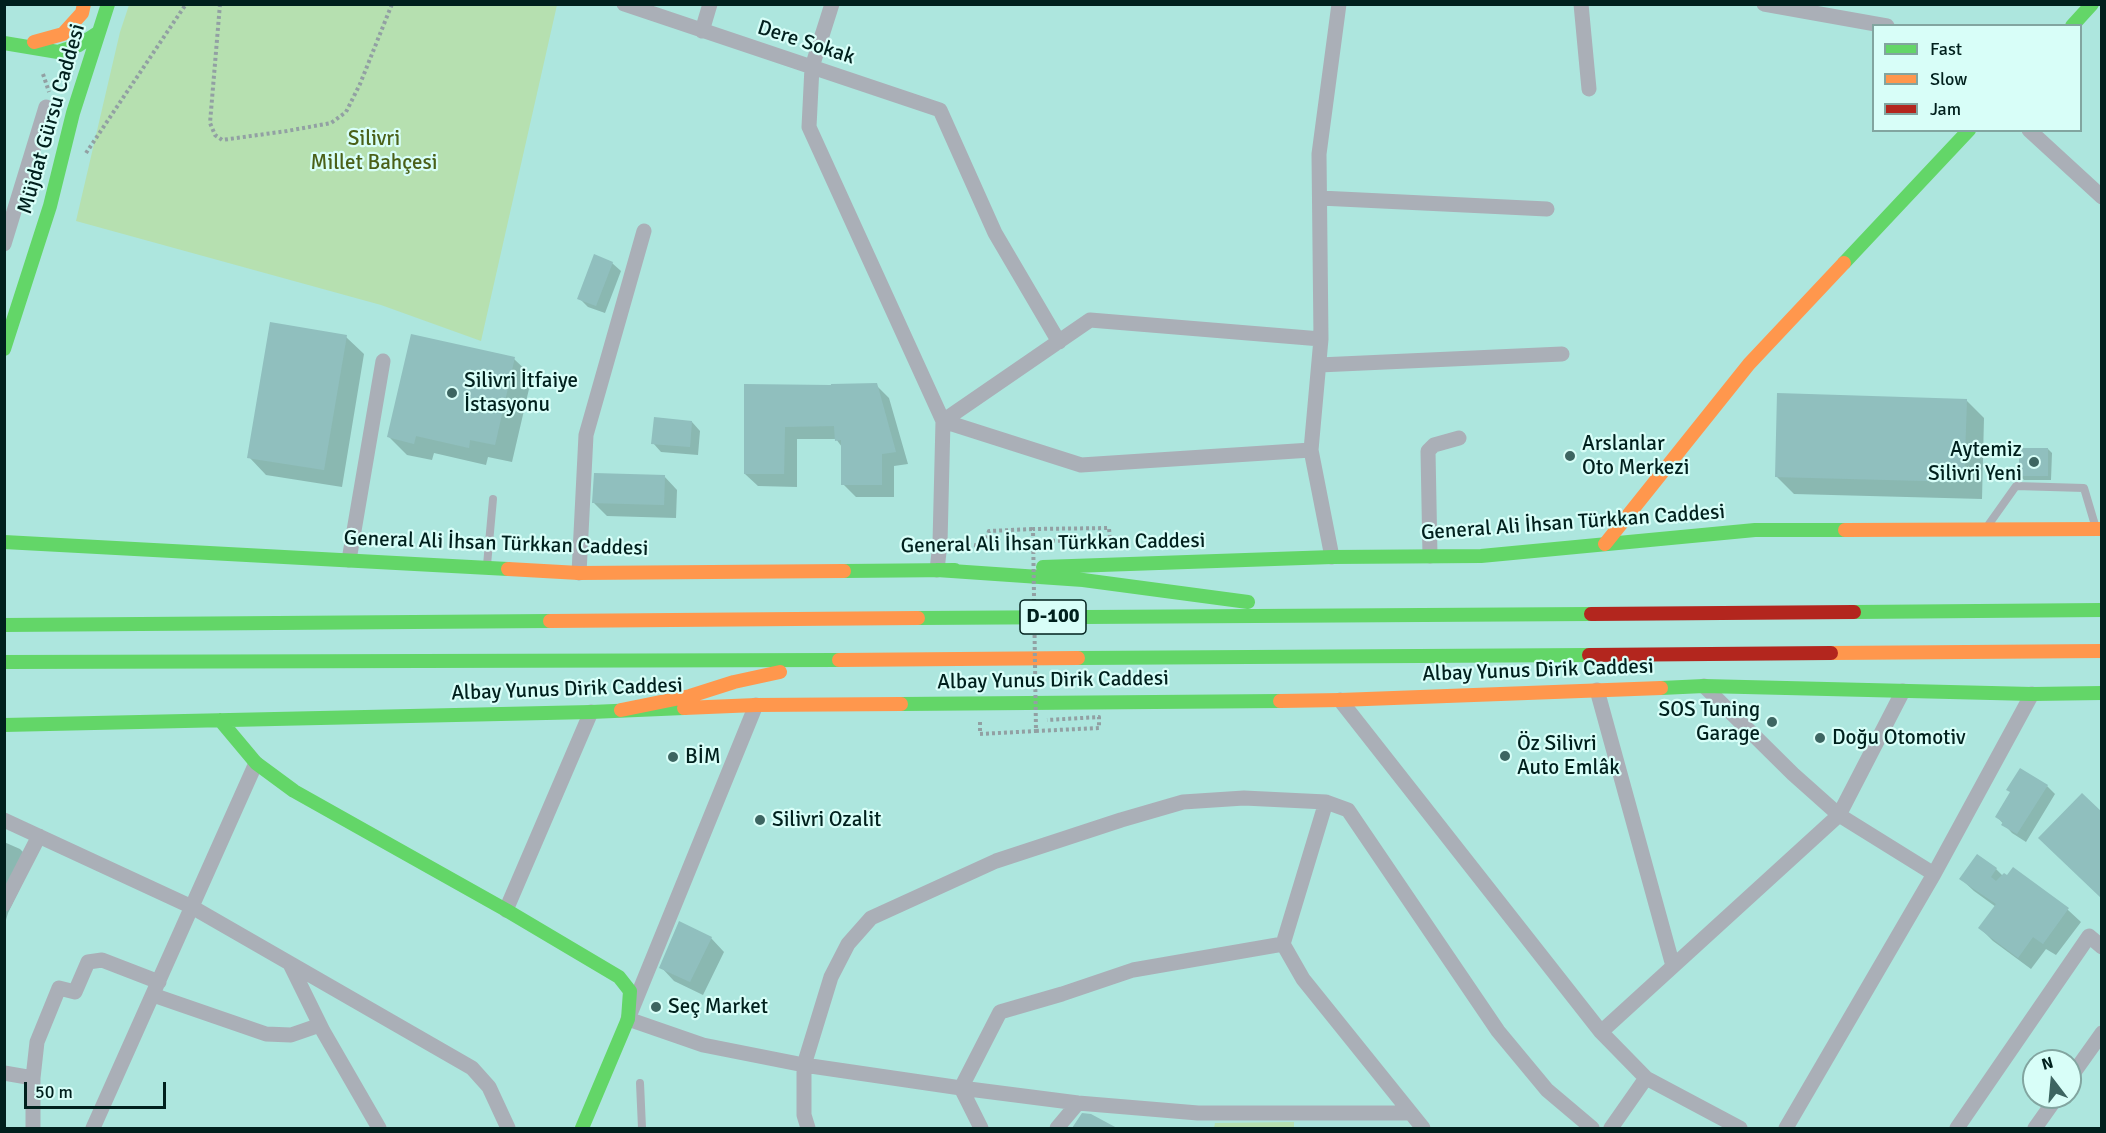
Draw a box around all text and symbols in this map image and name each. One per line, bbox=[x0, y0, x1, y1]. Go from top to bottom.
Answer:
street label: Dere Sokak bbox=[754, 15, 858, 71]
street label: Müjdat Gürsu Caddesi bbox=[13, 21, 91, 217]
legend bbox=[1872, 24, 2082, 132]
text: Fast bbox=[1930, 38, 1962, 60]
text: Slow bbox=[1930, 68, 1967, 90]
text: Jam bbox=[1930, 98, 1961, 120]
park label: Silivri Millet Bahçesi bbox=[310, 126, 438, 176]
place label: Silivri İtfaiye İstasyonu bbox=[464, 368, 578, 418]
marker: Silivri İtfaiye İstasyonu bbox=[445, 386, 459, 400]
place label: Arslanlar Oto Merkezi bbox=[1582, 431, 1689, 481]
place label: Aytemiz Silivri Yeni bbox=[1928, 437, 2022, 487]
marker: Arslanlar Oto Merkezi bbox=[1563, 449, 1577, 463]
marker: Aytemiz Silivri Yeni bbox=[2027, 455, 2041, 469]
street label: General Ali İhsan Türkkan Caddesi bbox=[1420, 500, 1726, 546]
street label: General Ali İhsan Türkkan Caddesi bbox=[343, 526, 649, 562]
street label: General Ali İhsan Türkkan Caddesi bbox=[900, 529, 1206, 559]
road number: D-100 bbox=[1020, 600, 1086, 634]
street label: Albay Yunus Dirik Caddesi bbox=[1422, 654, 1654, 688]
street label: Albay Yunus Dirik Caddesi bbox=[937, 666, 1169, 696]
street label: Albay Yunus Dirik Caddesi bbox=[451, 673, 683, 707]
place label: SOS Tuning Garage bbox=[1659, 697, 1760, 747]
marker: SOS Tuning Garage bbox=[1765, 715, 1779, 729]
place label: Doğu Otomotiv bbox=[1832, 725, 1966, 751]
place label: Öz Silivri Auto Emlâk bbox=[1517, 731, 1620, 781]
marker: Doğu Otomotiv bbox=[1813, 731, 1827, 745]
place label: BİM bbox=[685, 744, 721, 770]
marker: Öz Silivri Auto Emlâk bbox=[1498, 749, 1512, 763]
marker: BİM bbox=[666, 750, 680, 764]
place label: Silivri Ozalit bbox=[772, 807, 881, 833]
marker: Silivri Ozalit bbox=[753, 813, 767, 827]
place label: Seç Market bbox=[668, 994, 768, 1020]
marker: Seç Market bbox=[649, 1000, 663, 1014]
north arrow bbox=[2022, 1049, 2082, 1109]
text: N bbox=[2039, 1052, 2056, 1075]
scale bar bbox=[27, 1070, 170, 1108]
text: 50 m bbox=[35, 1081, 73, 1103]

